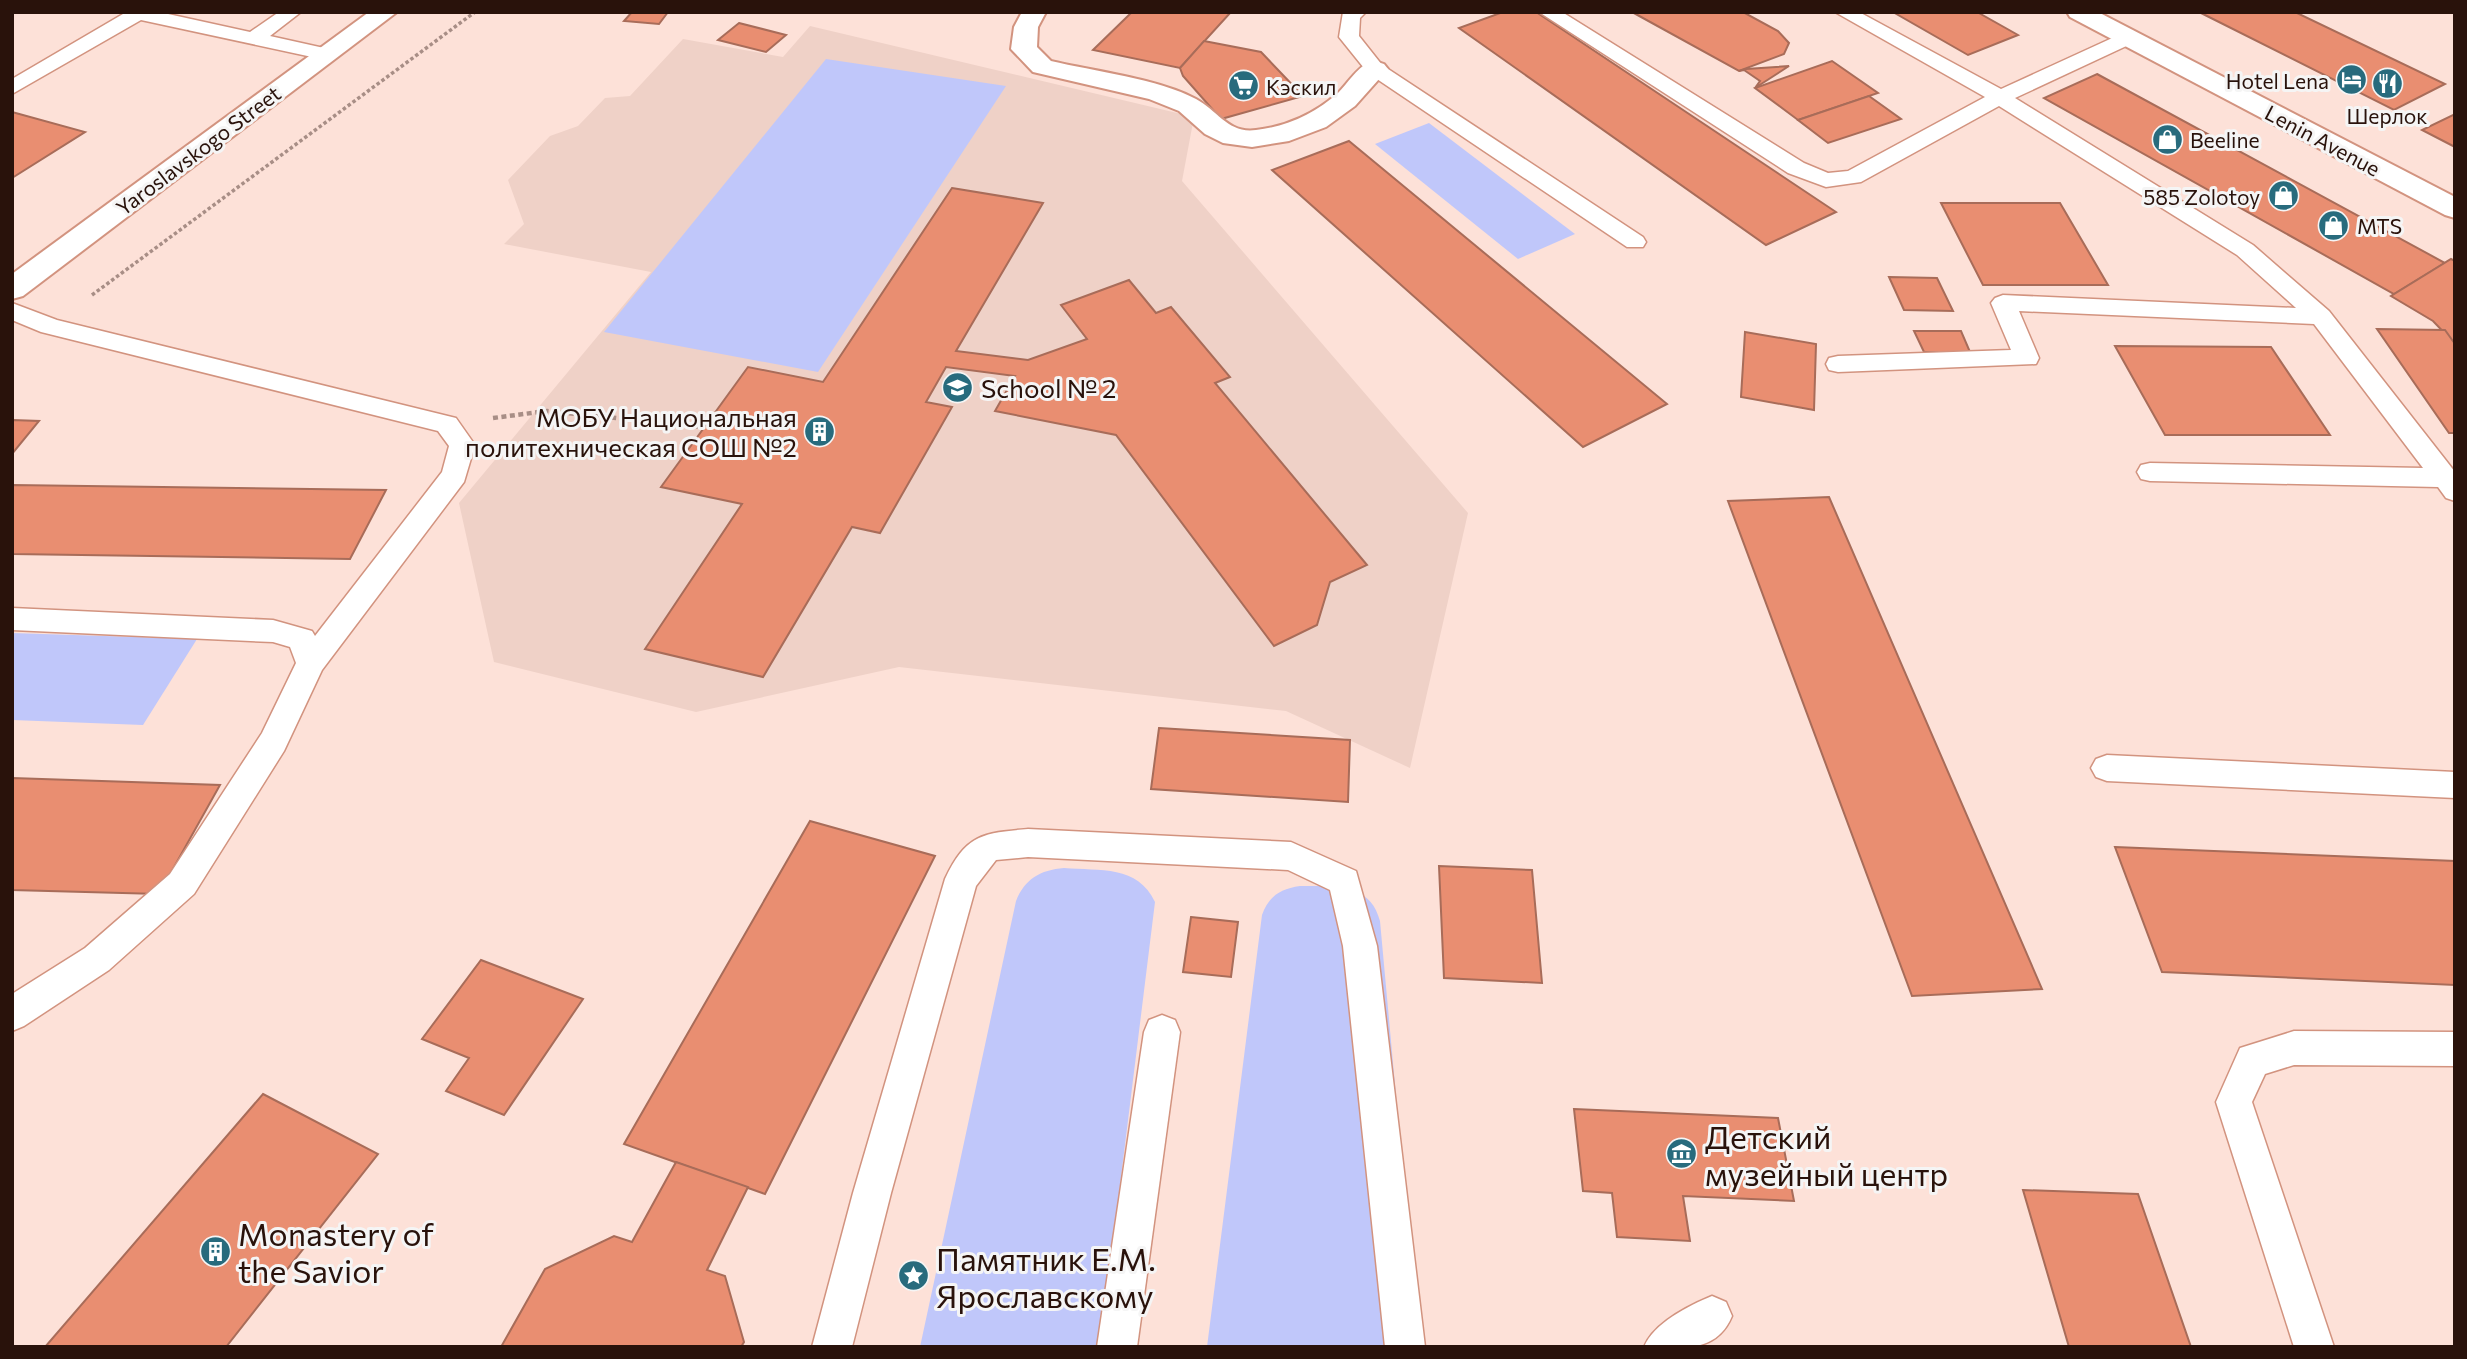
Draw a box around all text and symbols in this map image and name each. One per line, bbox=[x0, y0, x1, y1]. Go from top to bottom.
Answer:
hotel icon: Hotel Lena bbox=[2335, 63, 2369, 97]
restaurant icon: Шерлок bbox=[2370, 66, 2404, 100]
place label: Hotel Lena bbox=[2226, 68, 2329, 93]
supermarket icon: Кэскил bbox=[1226, 69, 1260, 103]
place label: Кэскил bbox=[1266, 74, 1336, 99]
street label: Yaroslavskogo Street bbox=[111, 80, 285, 220]
street label: Lenin Avenue bbox=[2261, 99, 2385, 181]
place label: Шерлок bbox=[2346, 103, 2428, 128]
shop icon: Beeline bbox=[2150, 122, 2184, 156]
place label: Beeline bbox=[2190, 127, 2260, 152]
shop icon: 585 Zolotoy bbox=[2266, 179, 2300, 213]
place label: 585 Zolotoy bbox=[2143, 184, 2260, 209]
shop icon: MTS bbox=[2317, 208, 2351, 242]
place label: MTS bbox=[2357, 213, 2402, 238]
school or university icon: School № 2 bbox=[941, 370, 975, 404]
place label: School № 2 bbox=[981, 372, 1117, 403]
place label: МОБУ Национальная политехническая СОШ №2 bbox=[465, 401, 797, 462]
building icon: МОБУ Национальная политехническая СОШ №2 bbox=[803, 414, 837, 448]
place label: Детский музейный центр bbox=[1705, 1116, 1948, 1193]
museum icon: Детский музейный центр bbox=[1665, 1137, 1699, 1171]
place label: Monastery of the Savior bbox=[238, 1213, 434, 1290]
building icon: Monastery of the Savior bbox=[198, 1234, 232, 1268]
place label: Памятник Е.М. Ярославскому bbox=[936, 1238, 1156, 1315]
place icon: Памятник Е.М. Ярославскому bbox=[896, 1259, 930, 1293]

